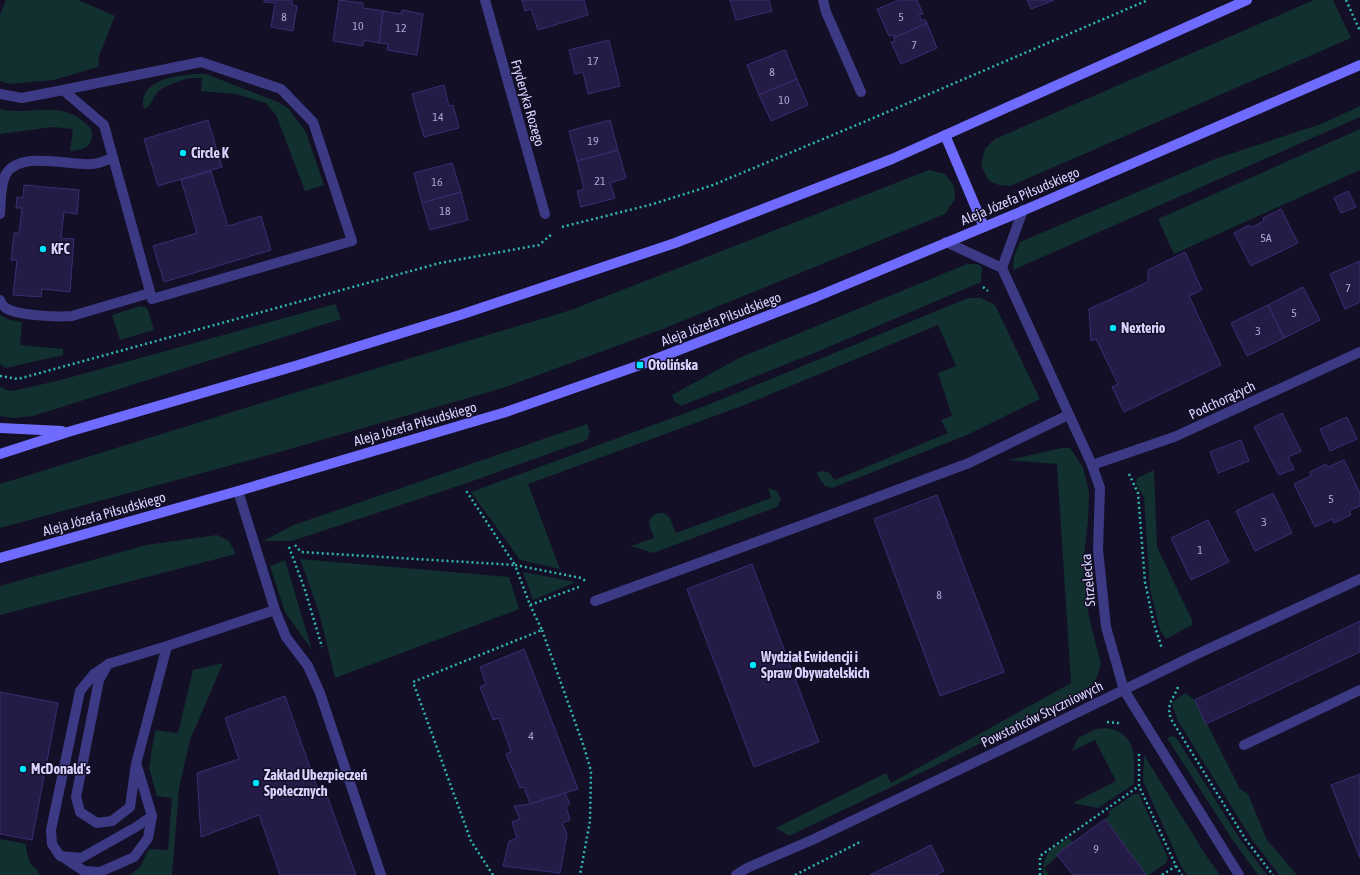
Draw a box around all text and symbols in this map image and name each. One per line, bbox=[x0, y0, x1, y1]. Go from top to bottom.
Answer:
house number: 8 bbox=[281, 10, 287, 24]
house number: 5 bbox=[898, 10, 904, 24]
house number: 10 bbox=[352, 19, 364, 33]
house number: 12 bbox=[395, 21, 407, 35]
house number: 7 bbox=[911, 38, 917, 52]
house number: 17 bbox=[587, 54, 599, 68]
street label: Fryderyka Rozego bbox=[508, 58, 548, 148]
house number: 8 bbox=[769, 65, 775, 79]
house number: 10 bbox=[778, 93, 790, 107]
house number: 14 bbox=[432, 110, 444, 124]
house number: 19 bbox=[587, 134, 599, 148]
place label: Circle K bbox=[191, 145, 229, 161]
marker: Circle K bbox=[178, 148, 188, 158]
street label: Aleja Józefa Piłsudskiego bbox=[958, 164, 1082, 228]
house number: 21 bbox=[594, 174, 606, 188]
house number: 16 bbox=[431, 175, 443, 189]
house number: 18 bbox=[439, 204, 451, 218]
house number: 5A bbox=[1260, 231, 1272, 245]
place label: KFC bbox=[51, 241, 71, 257]
marker: KFC bbox=[38, 244, 48, 254]
house number: 7 bbox=[1345, 281, 1351, 295]
street label: Aleja Józefa Piłsudskiego bbox=[659, 289, 783, 349]
house number: 5 bbox=[1291, 306, 1297, 320]
place label: Nexterio bbox=[1121, 320, 1166, 336]
marker: Nexterio bbox=[1108, 323, 1118, 333]
house number: 3 bbox=[1255, 324, 1261, 338]
place label: Otolińska bbox=[648, 357, 698, 373]
marker: Otolińska bbox=[635, 360, 645, 370]
street label: Podchorążych bbox=[1186, 378, 1258, 422]
street label: Aleja Józefa Piłsudskiego bbox=[352, 399, 478, 449]
street label: Aleja Józefa Piłsudskiego bbox=[41, 489, 167, 539]
house number: 5 bbox=[1328, 492, 1334, 506]
house number: 3 bbox=[1261, 515, 1267, 529]
house number: 1 bbox=[1197, 543, 1203, 557]
street label: Strzelecka bbox=[1078, 553, 1098, 607]
house number: 8 bbox=[936, 588, 942, 602]
place label: Wydział Ewidencji i Spraw Obywatelskich bbox=[760, 649, 870, 681]
marker: Wydział Ewidencji i Spraw Obywatelskich bbox=[748, 660, 758, 670]
street label: Powstańców Styczniowych bbox=[978, 677, 1106, 751]
house number: 4 bbox=[528, 729, 534, 743]
place label: McDonald's bbox=[31, 761, 91, 777]
marker: McDonald's bbox=[18, 764, 28, 774]
place label: Zakład Ubezpieczeń Społecznych bbox=[264, 767, 368, 799]
marker: Zakład Ubezpieczeń Społecznych bbox=[251, 778, 261, 788]
house number: 9 bbox=[1093, 842, 1099, 856]

